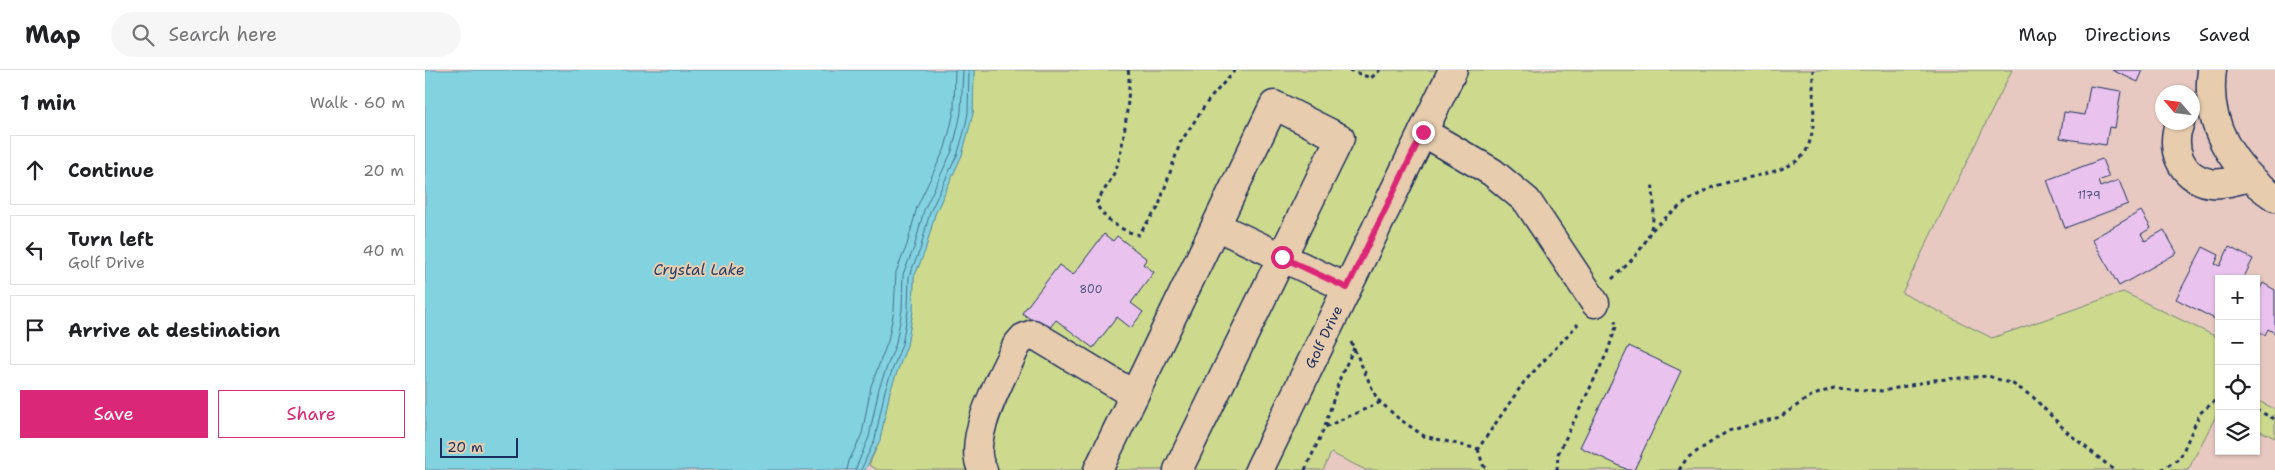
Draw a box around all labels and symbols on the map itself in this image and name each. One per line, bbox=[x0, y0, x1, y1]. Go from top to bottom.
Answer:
north arrow bbox=[2155, 85, 2200, 130]
route end bbox=[1412, 121, 1435, 144]
house number: 1179 bbox=[2077, 188, 2101, 203]
route start bbox=[1271, 246, 1294, 269]
water label: Crystal Lake bbox=[653, 260, 745, 280]
house number: 800 bbox=[1080, 282, 1102, 297]
street label: Golf Drive bbox=[1301, 302, 1346, 371]
scale bar bbox=[440, 435, 517, 458]

